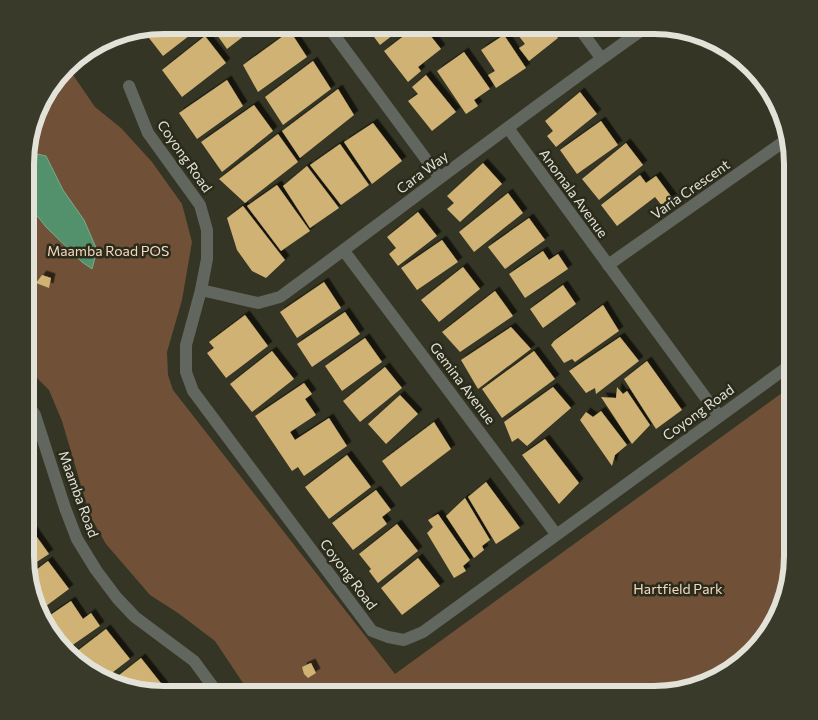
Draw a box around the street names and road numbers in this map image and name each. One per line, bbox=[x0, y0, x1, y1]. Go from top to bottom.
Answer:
street label: Coyong Road bbox=[154, 117, 216, 195]
street label: Anomala Avenue bbox=[536, 145, 612, 241]
street label: Cara Way bbox=[393, 147, 451, 197]
street label: Varia Crescent bbox=[647, 155, 733, 222]
street label: Gemina Avenue bbox=[427, 339, 499, 427]
street label: Coyong Road bbox=[659, 380, 737, 444]
street label: Maamba Road bbox=[55, 448, 103, 540]
street label: Coyong Road bbox=[317, 535, 381, 613]

